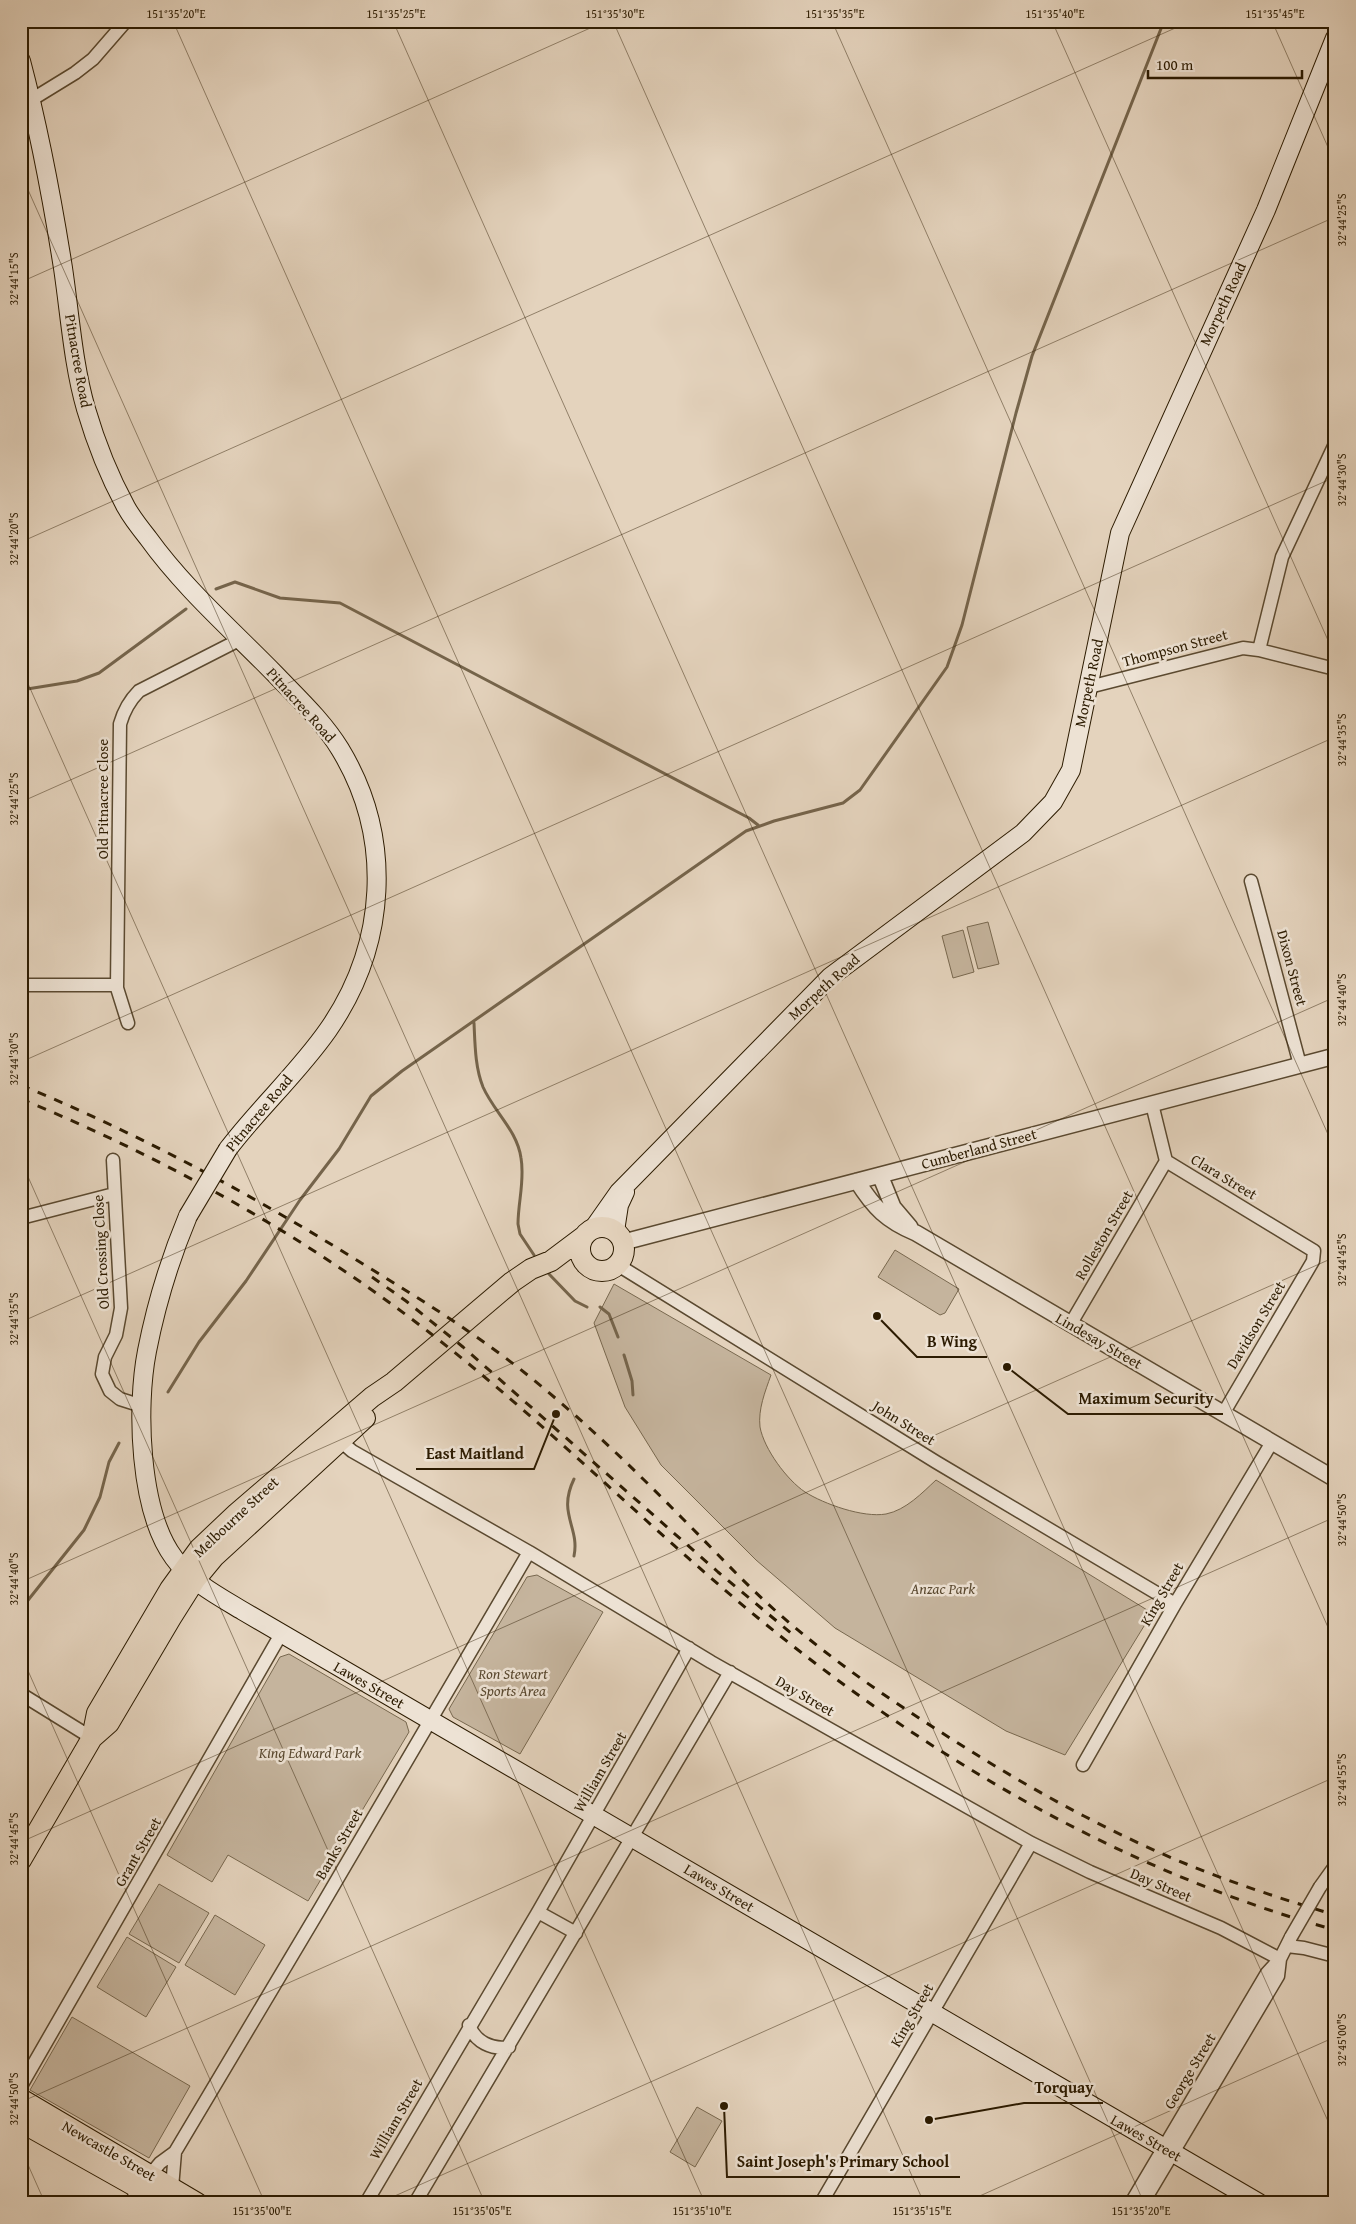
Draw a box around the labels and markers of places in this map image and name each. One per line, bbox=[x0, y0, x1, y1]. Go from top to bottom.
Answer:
callout: B Wing bbox=[917, 1326, 987, 1357]
callout: Maximum Security bbox=[1068, 1383, 1223, 1414]
callout: East Maitland bbox=[416, 1438, 534, 1469]
callout: Torquay bbox=[1024, 2072, 1103, 2103]
callout: Saint Joseph's Primary School bbox=[727, 2146, 960, 2177]

